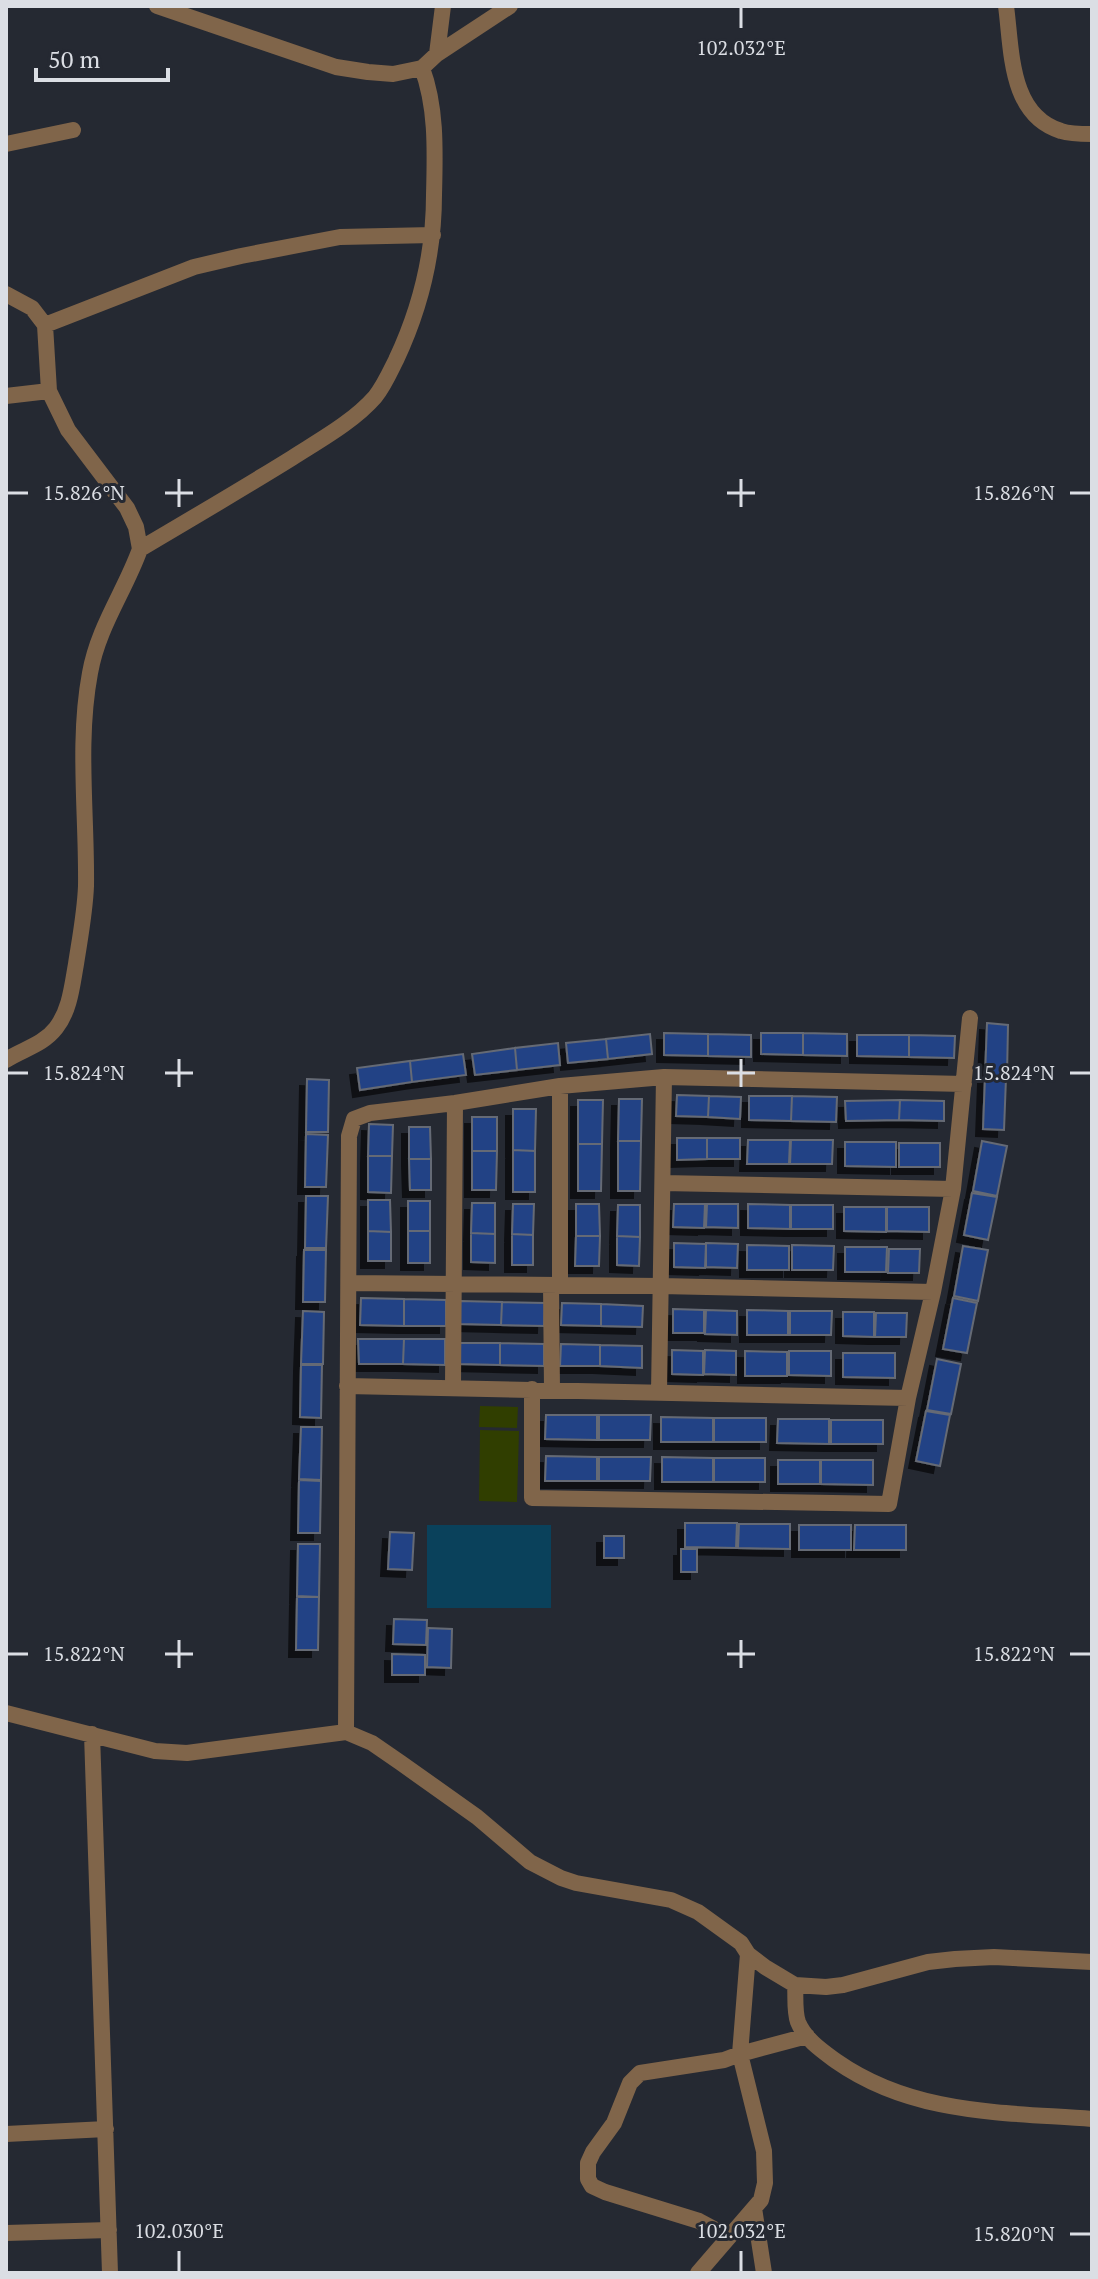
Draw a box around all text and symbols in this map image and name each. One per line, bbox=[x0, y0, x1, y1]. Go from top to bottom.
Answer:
scale bar bbox=[36, 32, 168, 82]
text: 102.032°E bbox=[696, 34, 786, 61]
text: 50 m bbox=[48, 43, 100, 75]
text: 15.826°N bbox=[43, 479, 125, 506]
text: 15.826°N bbox=[973, 479, 1055, 506]
text: 15.824°N bbox=[43, 1059, 125, 1086]
text: 15.824°N bbox=[973, 1059, 1055, 1086]
text: 15.822°N bbox=[43, 1640, 125, 1667]
text: 15.822°N bbox=[973, 1640, 1055, 1667]
text: 102.030°E bbox=[134, 2217, 224, 2244]
text: 102.032°E bbox=[696, 2217, 786, 2244]
text: 15.820°N bbox=[973, 2220, 1055, 2247]

